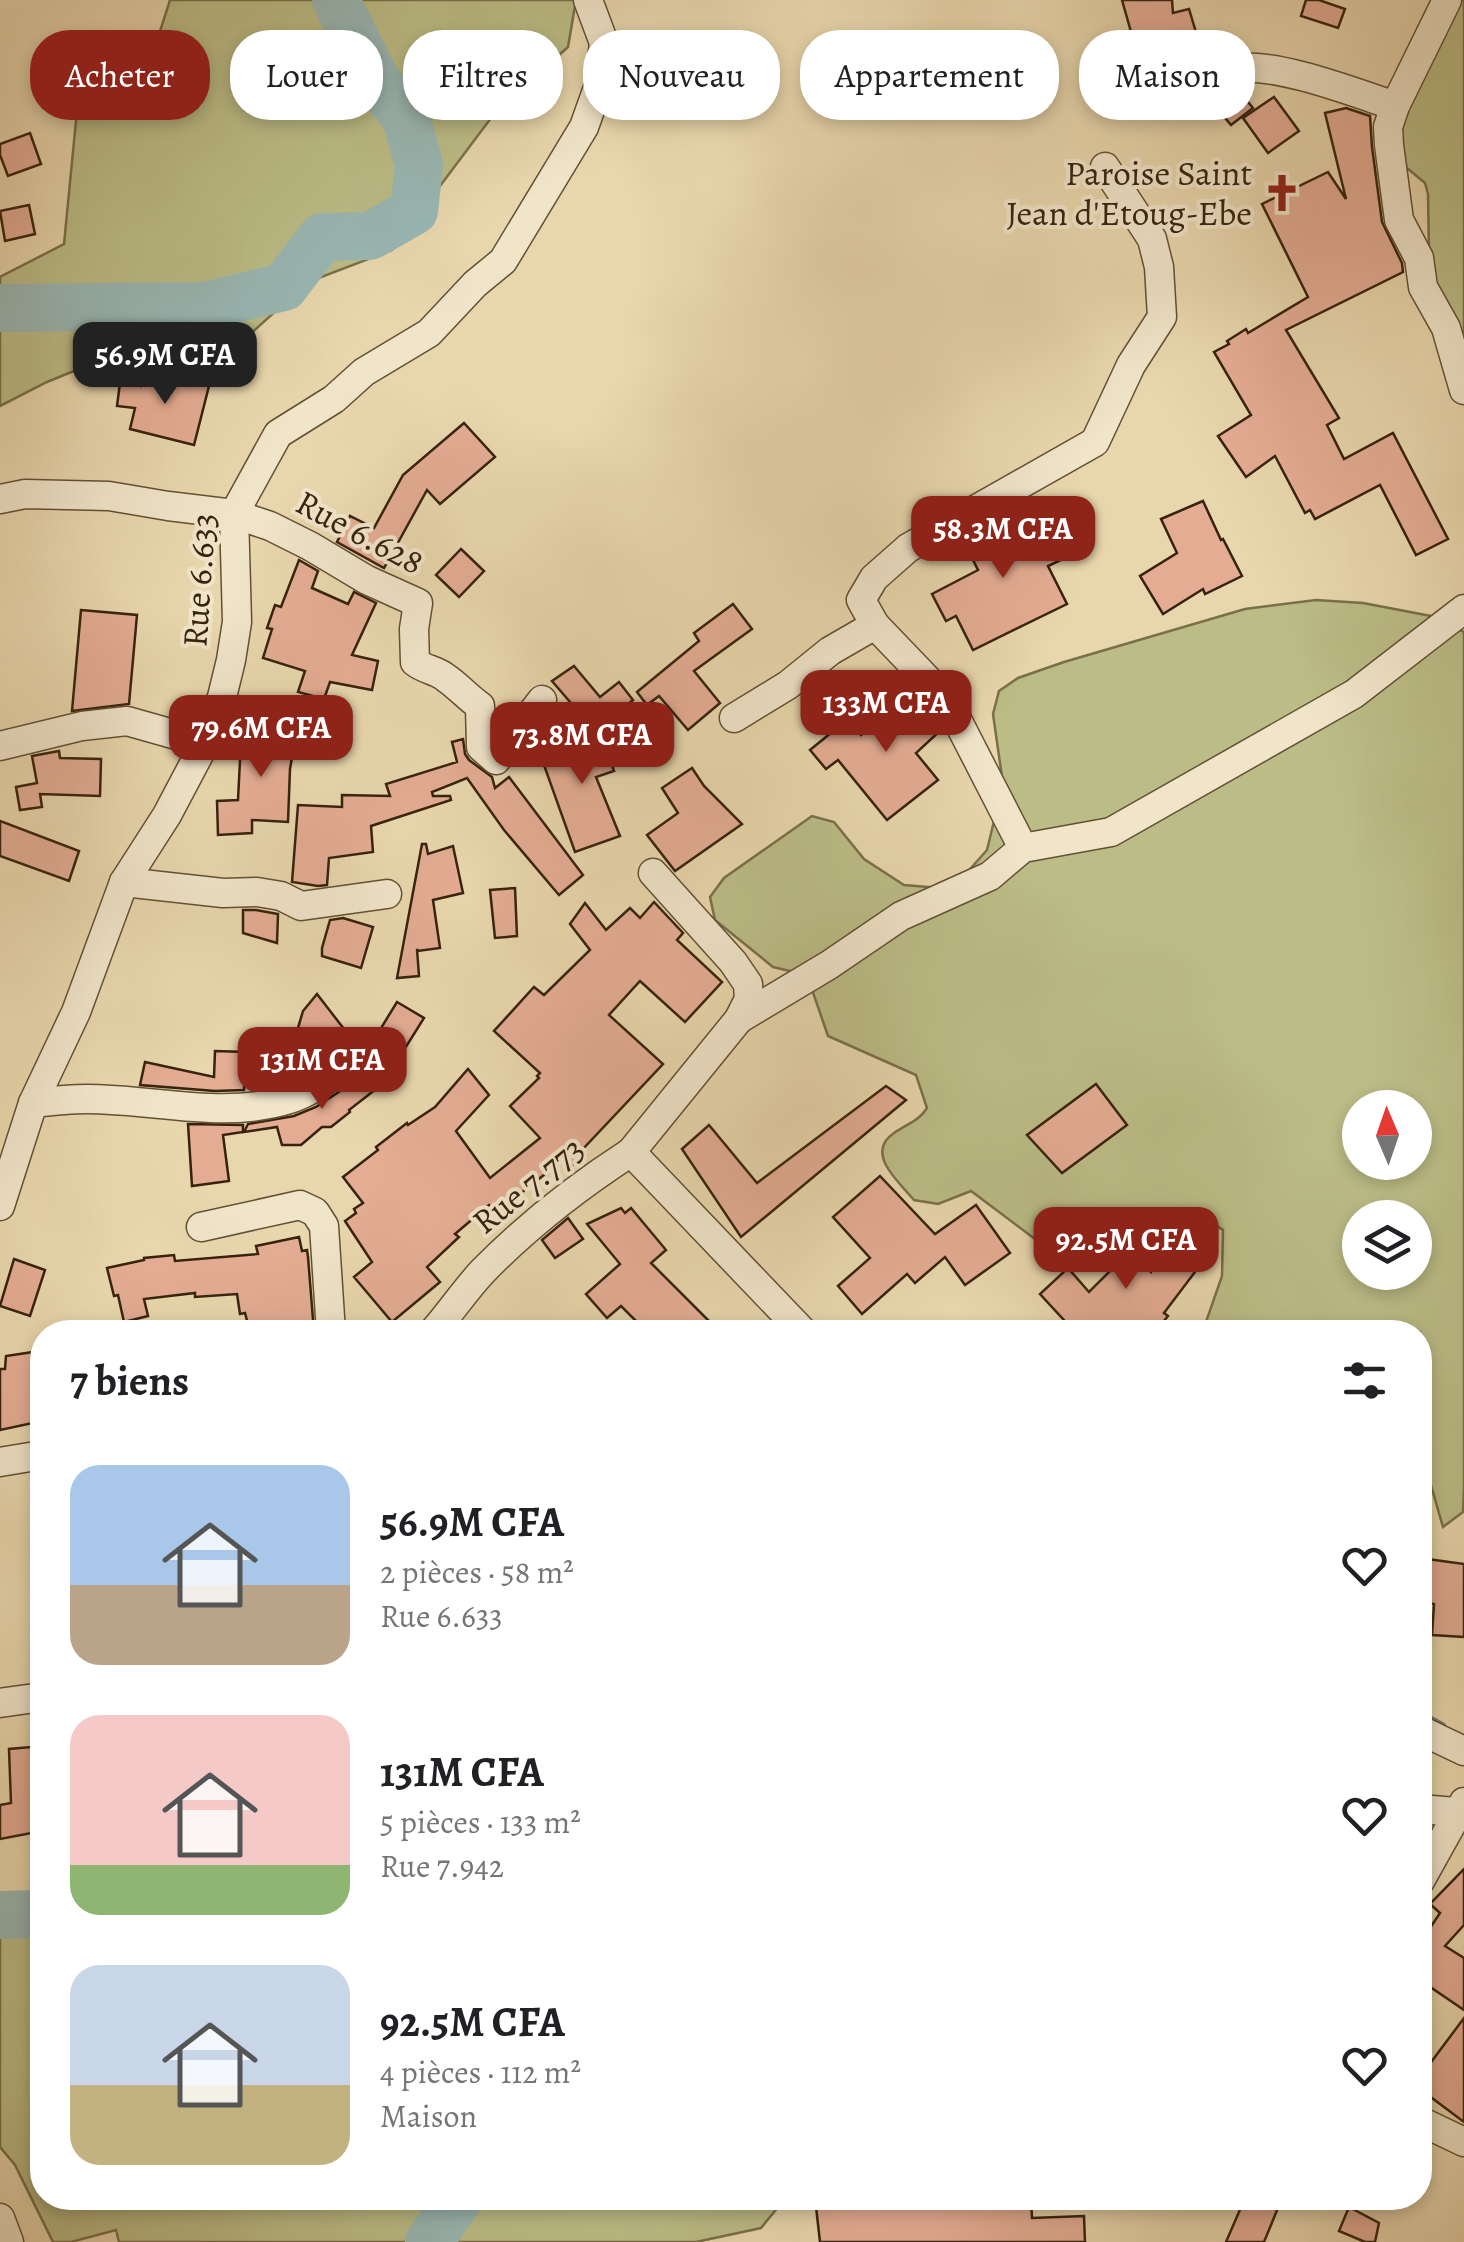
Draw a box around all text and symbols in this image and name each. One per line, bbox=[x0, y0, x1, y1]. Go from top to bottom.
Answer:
chip: Acheter bbox=[30, 30, 210, 120]
chip: Louer bbox=[230, 30, 383, 120]
chip: Filtres bbox=[403, 30, 563, 120]
chip: Nouveau bbox=[583, 30, 780, 120]
chip: Appartement bbox=[800, 30, 1059, 120]
chip: Maison bbox=[1079, 30, 1255, 120]
place label: Paroise Saint Jean d'Etoug-Ebe bbox=[1006, 149, 1252, 237]
church icon: Paroise Saint Jean d'Etoug-Ebe bbox=[1261, 172, 1303, 214]
pin: 56.9M CFA bbox=[51, 322, 279, 407]
text: 56.9M CFA bbox=[95, 332, 235, 376]
street label: Rue 6.628 bbox=[288, 478, 432, 586]
pin: 58.3M CFA bbox=[889, 496, 1117, 581]
text: 58.3M CFA bbox=[933, 506, 1073, 550]
street label: Rue 6.633 bbox=[170, 511, 228, 649]
pin: 133M CFA bbox=[783, 670, 989, 755]
text: 133M CFA bbox=[823, 680, 950, 724]
pin: 79.6M CFA bbox=[147, 695, 375, 780]
pin: 73.8M CFA bbox=[468, 702, 696, 787]
text: 79.6M CFA bbox=[191, 705, 331, 749]
text: 73.8M CFA bbox=[512, 712, 652, 756]
pin: 131M CFA bbox=[219, 1027, 425, 1112]
text: 131M CFA bbox=[260, 1037, 384, 1081]
north arrow bbox=[1342, 1090, 1432, 1180]
map controls bbox=[1342, 1090, 1432, 1290]
street label: Rue 7.773 bbox=[462, 1125, 594, 1245]
button: layers bbox=[1342, 1200, 1432, 1290]
pin: 92.5M CFA bbox=[1012, 1207, 1240, 1292]
text: 92.5M CFA bbox=[1056, 1217, 1196, 1261]
text: 7 biens bbox=[70, 1352, 189, 1409]
icon: filters bbox=[1337, 1353, 1392, 1408]
text: 56.9M CFA bbox=[380, 1493, 564, 1550]
icon: home bbox=[150, 1505, 270, 1625]
icon: heart bbox=[1337, 1538, 1392, 1593]
text: 2 pièces · 58 m² bbox=[380, 1550, 574, 1594]
text: Rue 6.633 bbox=[380, 1594, 503, 1638]
text: 131M CFA bbox=[380, 1743, 544, 1800]
icon: home bbox=[150, 1755, 270, 1875]
icon: heart bbox=[1337, 1788, 1392, 1843]
text: 5 pièces · 133 m² bbox=[380, 1800, 581, 1844]
text: Rue 7.942 bbox=[380, 1844, 504, 1888]
text: 92.5M CFA bbox=[380, 1993, 565, 2050]
icon: home bbox=[150, 2005, 270, 2125]
icon: heart bbox=[1337, 2038, 1392, 2093]
text: 4 pièces · 112 m² bbox=[380, 2050, 581, 2094]
text: Maison bbox=[380, 2094, 477, 2138]

